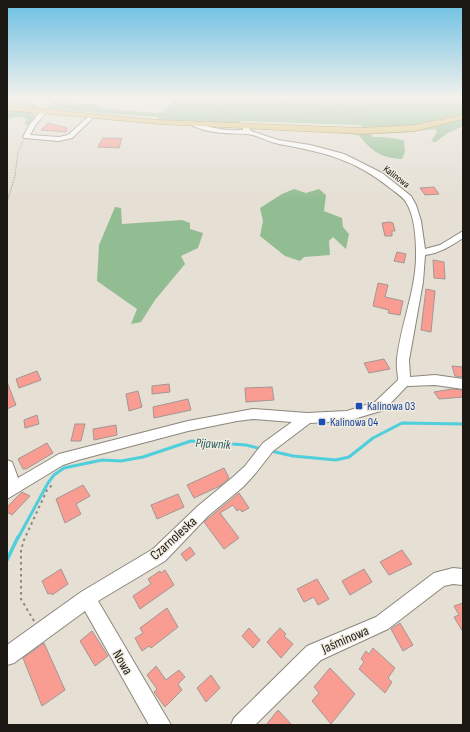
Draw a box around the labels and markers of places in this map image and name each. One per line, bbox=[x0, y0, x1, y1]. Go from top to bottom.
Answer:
place label: Kalinowa 03 bbox=[367, 399, 415, 414]
marker: Kalinowa 03 bbox=[354, 401, 364, 411]
place label: Kalinowa 04 bbox=[330, 415, 378, 430]
marker: Kalinowa 04 bbox=[317, 417, 327, 427]

